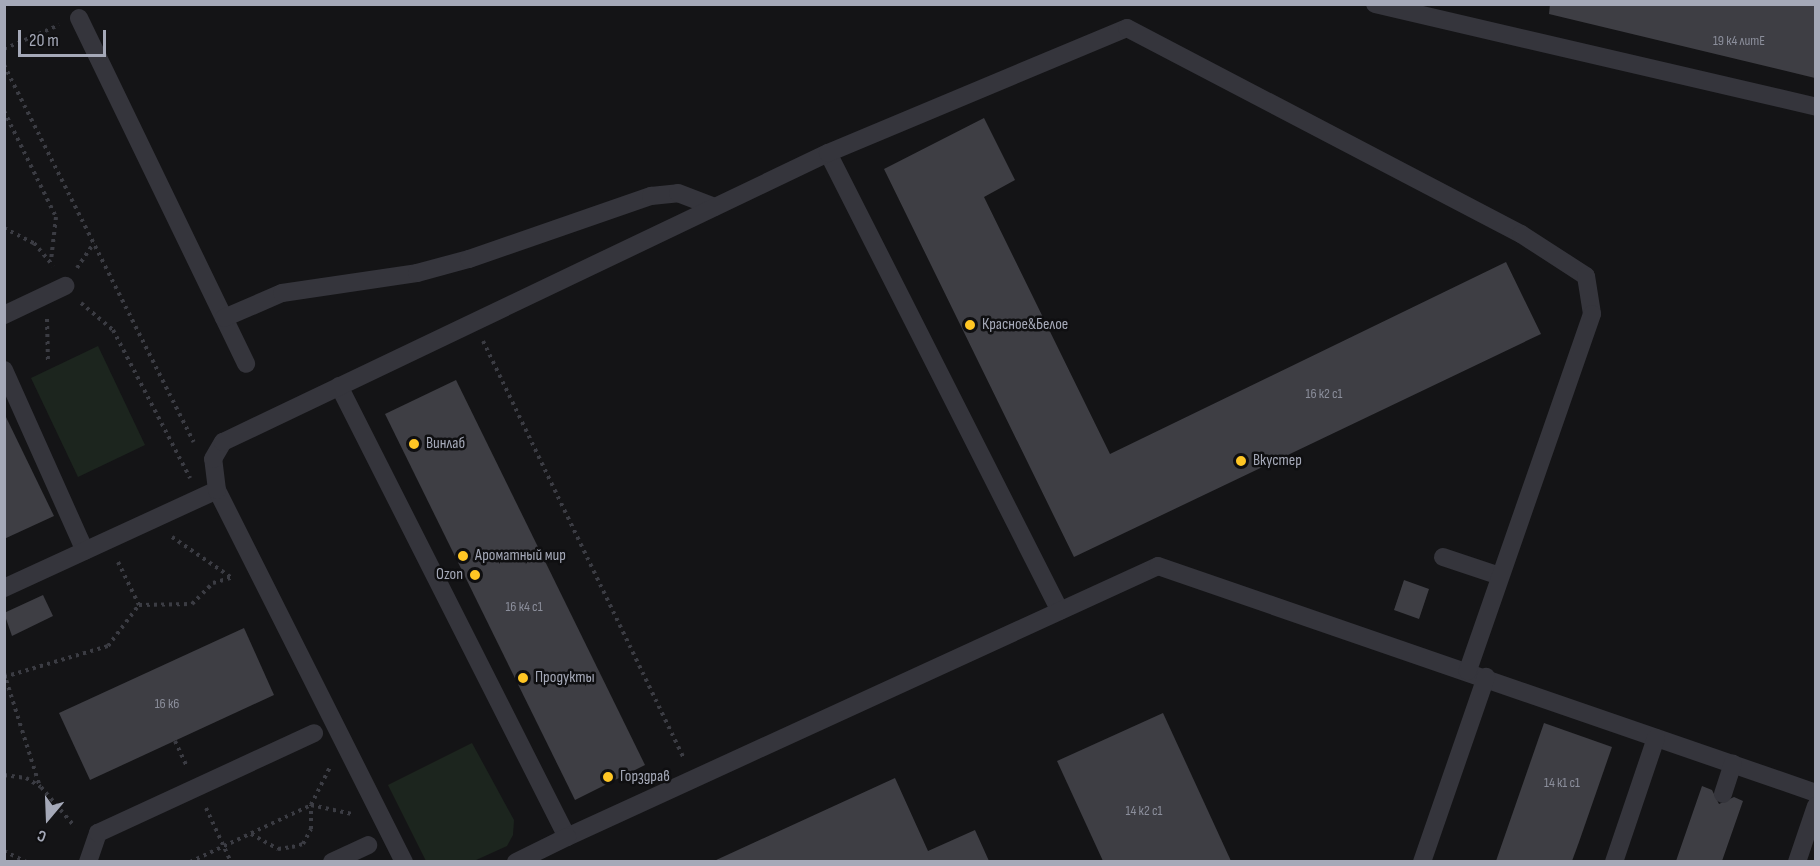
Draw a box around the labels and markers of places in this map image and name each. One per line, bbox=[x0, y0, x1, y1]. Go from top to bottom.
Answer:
place label: Красное&Белое bbox=[982, 315, 1068, 335]
marker: Красное&Белое bbox=[963, 318, 977, 332]
place label: Винлаб bbox=[426, 434, 465, 454]
marker: Винлаб bbox=[407, 437, 421, 451]
place label: Вкустер bbox=[1253, 451, 1302, 471]
marker: Вкустер bbox=[1234, 454, 1248, 468]
place label: Ароматный мир bbox=[475, 546, 566, 566]
marker: Ароматный мир bbox=[456, 549, 470, 563]
place label: Ozon bbox=[436, 565, 463, 585]
marker: Ozon bbox=[468, 568, 482, 582]
place label: Продукты bbox=[535, 668, 595, 688]
marker: Продукты bbox=[516, 671, 530, 685]
place label: Горздрав bbox=[620, 767, 670, 787]
marker: Горздрав bbox=[601, 770, 615, 784]

